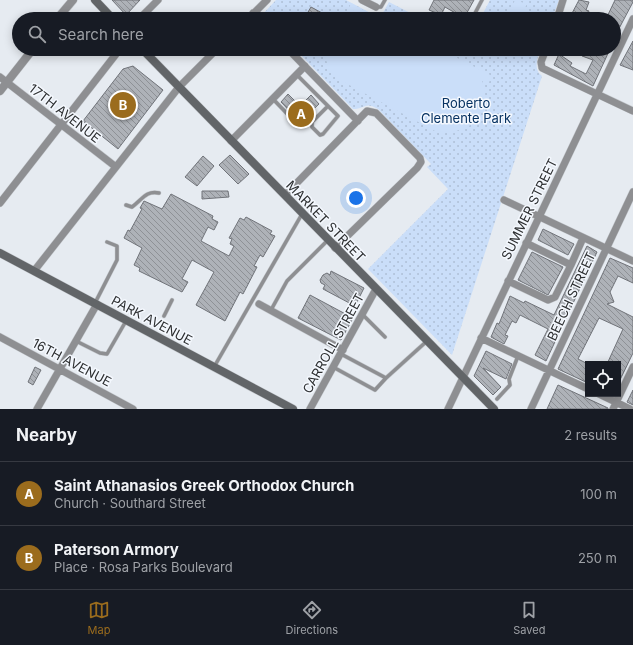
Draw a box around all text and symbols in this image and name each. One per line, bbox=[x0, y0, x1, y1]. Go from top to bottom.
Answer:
search box bbox=[12, 12, 621, 56]
icon: search bbox=[26, 23, 48, 45]
text: Search here bbox=[58, 25, 144, 44]
street label: 17TH AVENUE bbox=[26, 80, 104, 146]
pin: B bbox=[110, 90, 136, 120]
park label: Roberto Clemente Park bbox=[421, 95, 511, 126]
pin: A bbox=[288, 99, 314, 129]
street label: SUMMER STREET bbox=[498, 156, 560, 262]
street label: MARKET STREET bbox=[283, 177, 369, 265]
your location bbox=[346, 188, 366, 208]
street label: BEECH STREET bbox=[543, 249, 599, 343]
street label: CARROLL STREET bbox=[299, 290, 367, 396]
street label: PARK AVENUE bbox=[109, 292, 195, 348]
street label: 16TH AVENUE bbox=[30, 334, 114, 390]
map controls bbox=[585, 361, 621, 397]
button: locate bbox=[585, 361, 621, 397]
text: Nearby bbox=[16, 425, 77, 445]
text: 2 results bbox=[564, 427, 617, 443]
text: Saint Athanasios Greek Orthodox Church bbox=[54, 476, 354, 495]
text: A bbox=[24, 486, 34, 502]
text: 100 m bbox=[580, 486, 617, 502]
text: Church · Southard Street bbox=[54, 495, 206, 511]
text: Paterson Armory bbox=[54, 540, 179, 559]
text: B bbox=[25, 550, 33, 566]
text: 250 m bbox=[578, 550, 617, 566]
text: Place · Rosa Parks Boulevard bbox=[54, 559, 233, 575]
tab: Map bbox=[88, 599, 110, 637]
tab: Directions bbox=[286, 599, 338, 637]
tab: Saved bbox=[513, 599, 545, 637]

